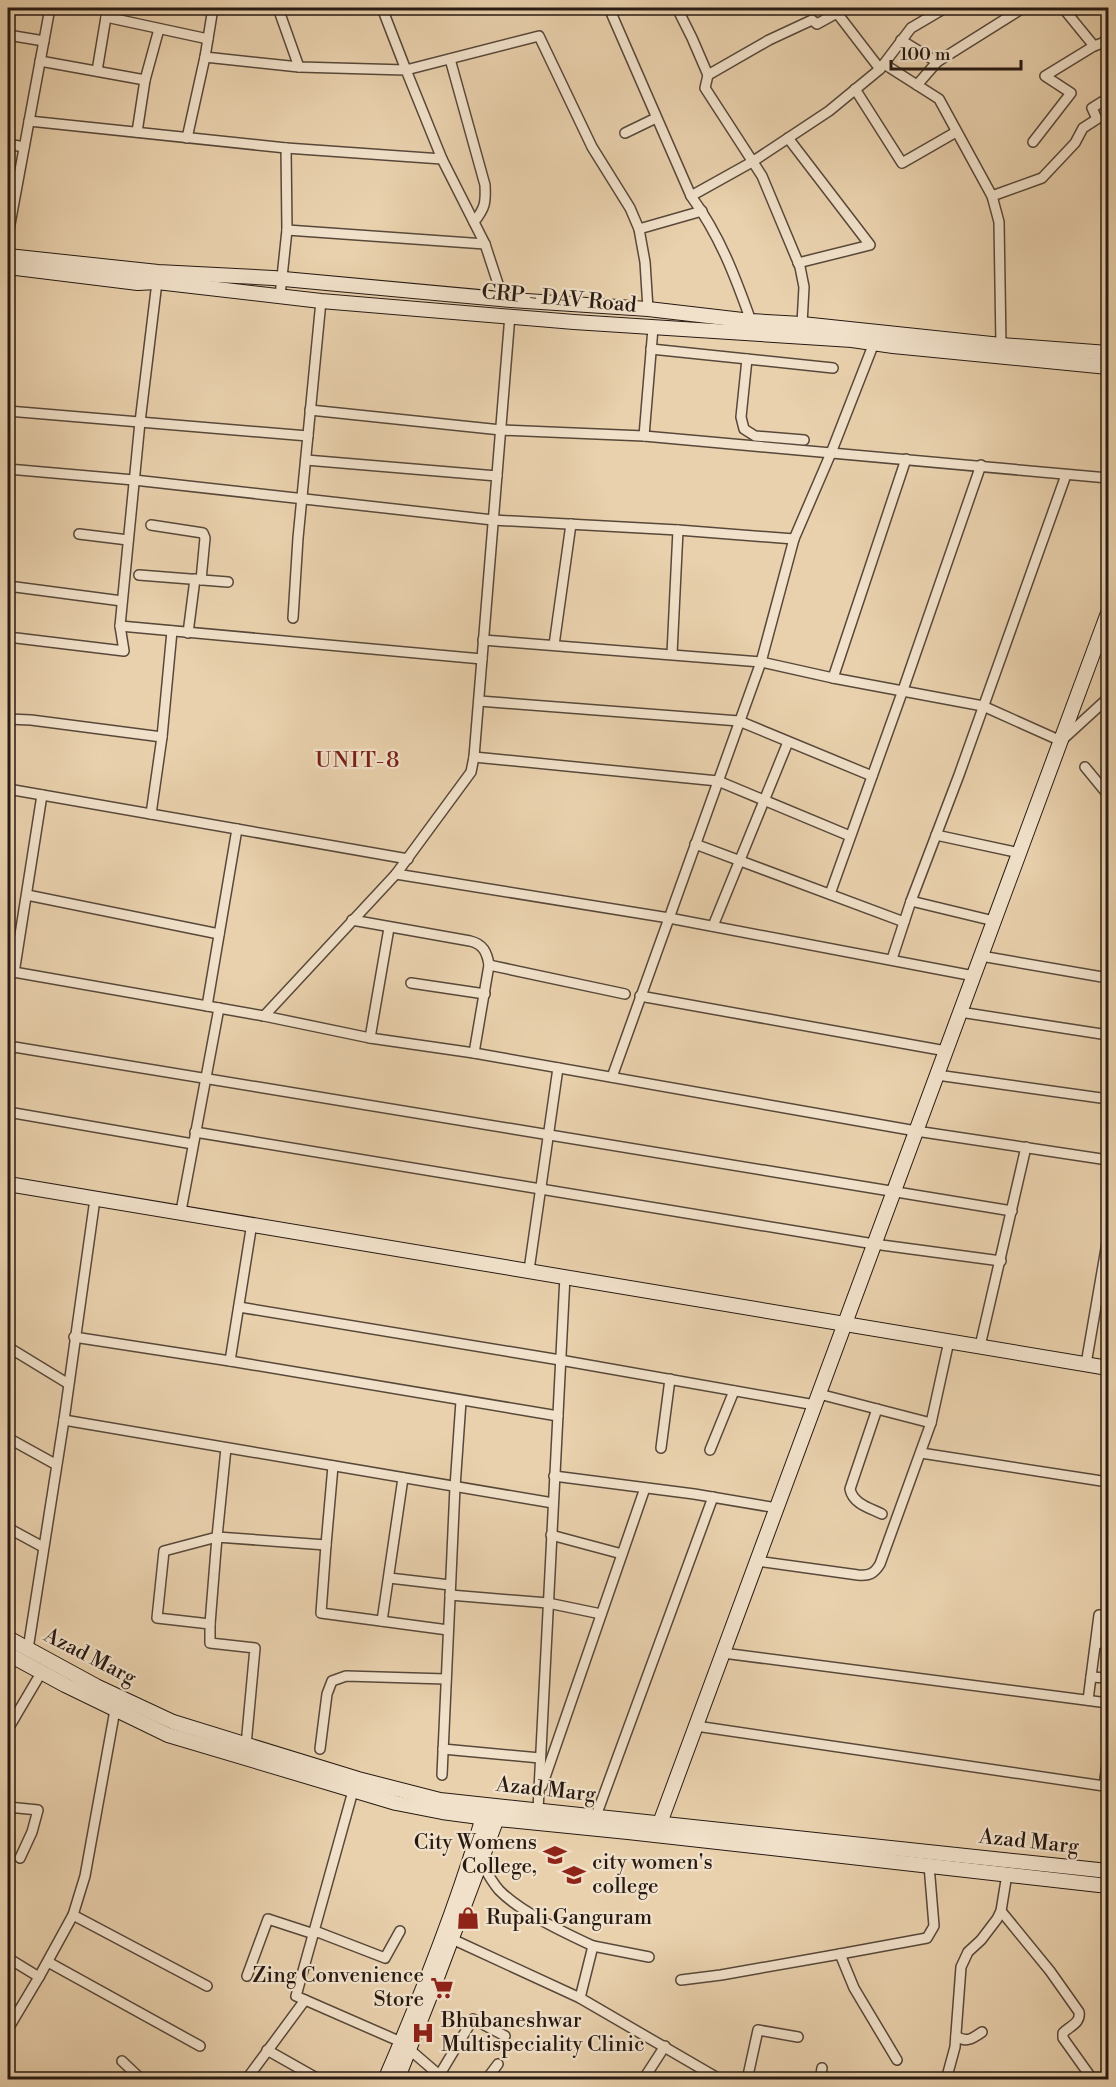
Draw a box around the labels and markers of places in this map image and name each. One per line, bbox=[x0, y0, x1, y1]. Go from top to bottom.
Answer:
place label: City Womens College, bbox=[414, 1830, 537, 1880]
school or university icon: City Womens College, bbox=[542, 1842, 568, 1868]
place label: city women's college bbox=[592, 1850, 713, 1900]
school or university icon: city women's college bbox=[561, 1862, 587, 1888]
shop icon: Rupali Ganguram bbox=[455, 1905, 481, 1931]
place label: Rupali Ganguram bbox=[486, 1905, 652, 1931]
place label: Zing Convenience Store bbox=[253, 1963, 424, 2013]
supermarket icon: Zing Convenience Store bbox=[429, 1975, 455, 2001]
place label: Bhubaneshwar Multispeciality Clinic bbox=[440, 2008, 645, 2058]
hospital icon: Bhubaneshwar Multispeciality Clinic bbox=[410, 2020, 436, 2046]

